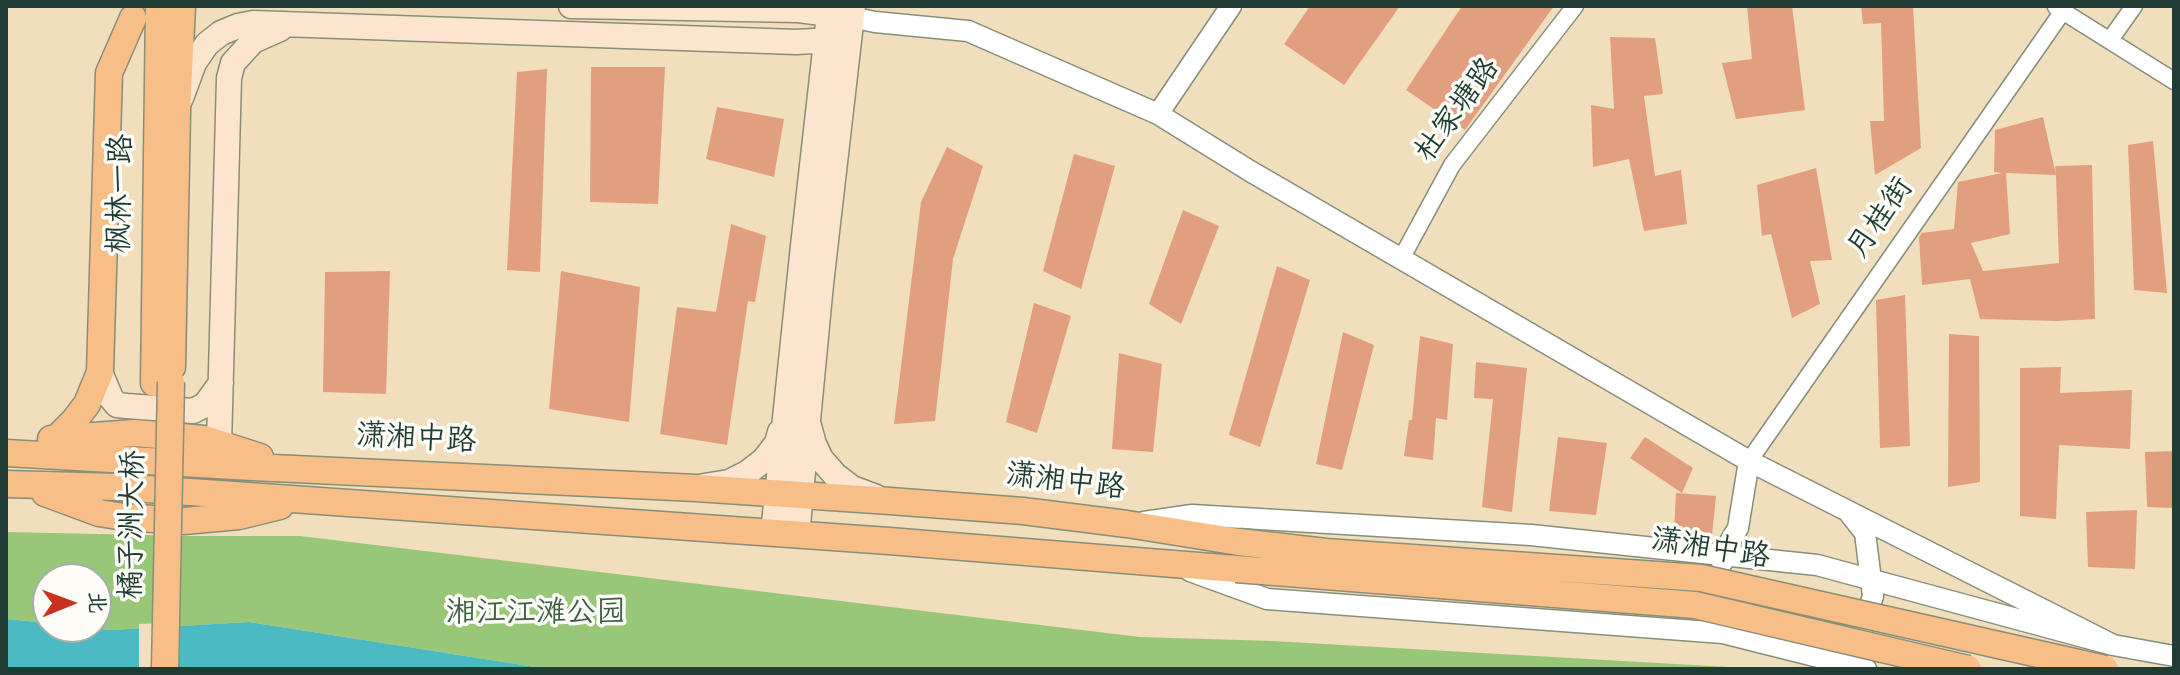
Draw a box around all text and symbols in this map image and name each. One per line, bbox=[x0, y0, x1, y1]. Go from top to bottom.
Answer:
street label: 杜家塘路 bbox=[1410, 53, 1510, 171]
street label: 枫林一路 bbox=[105, 134, 143, 254]
street label: 月桂街 bbox=[1842, 173, 1924, 267]
street label: 潇湘中路 bbox=[355, 421, 477, 463]
street label: 橘子洲大桥 bbox=[117, 450, 155, 600]
street label: 潇湘中路 bbox=[1003, 460, 1127, 510]
street label: 潇湘中路 bbox=[1648, 525, 1772, 579]
north arrow bbox=[32, 563, 112, 643]
text: 北 bbox=[81, 591, 107, 614]
park label: 湘江江滩公园 bbox=[446, 598, 626, 634]

